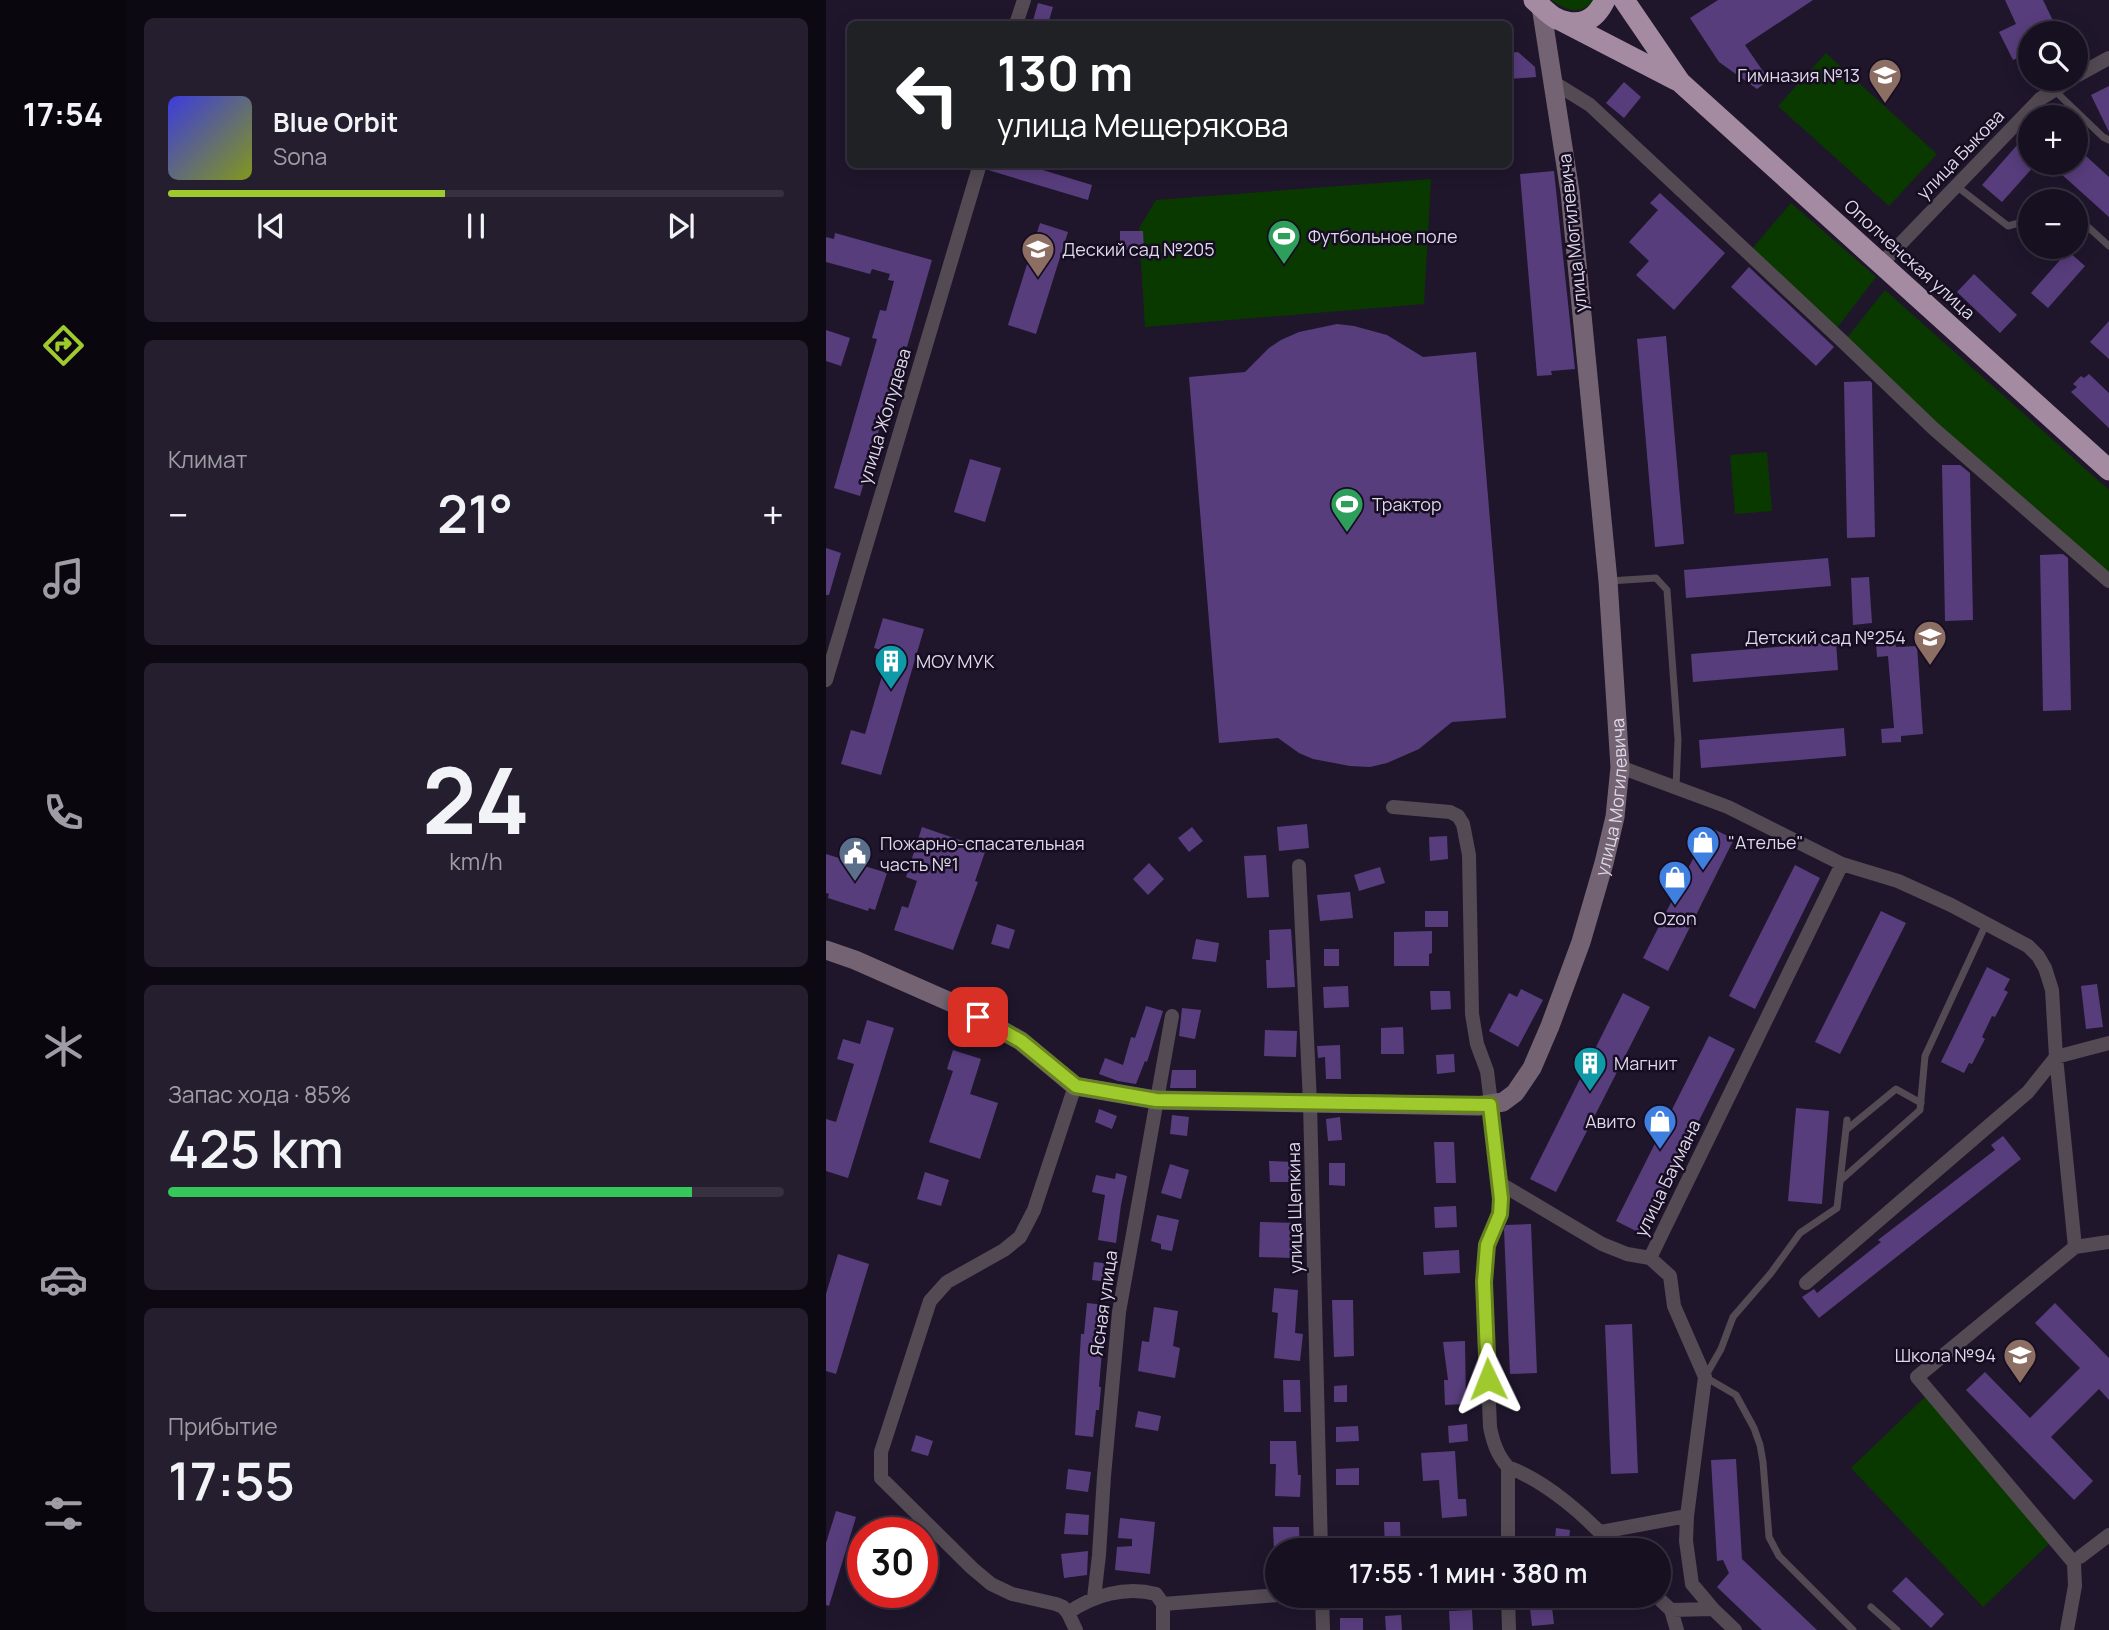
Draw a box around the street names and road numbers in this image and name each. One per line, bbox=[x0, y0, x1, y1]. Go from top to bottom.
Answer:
street label: улица Быкова bbox=[1911, 104, 2009, 204]
street label: улица Могилевича bbox=[1552, 152, 1592, 314]
street label: Ополченская улица bbox=[1839, 194, 1981, 324]
street label: улица Жолудева bbox=[852, 345, 916, 487]
street label: улица Могилевича bbox=[1589, 717, 1632, 879]
street label: улица Баумана bbox=[1628, 1115, 1706, 1241]
street label: улица Щепкина bbox=[1281, 1142, 1307, 1274]
street label: Ясная улица bbox=[1084, 1249, 1122, 1357]

